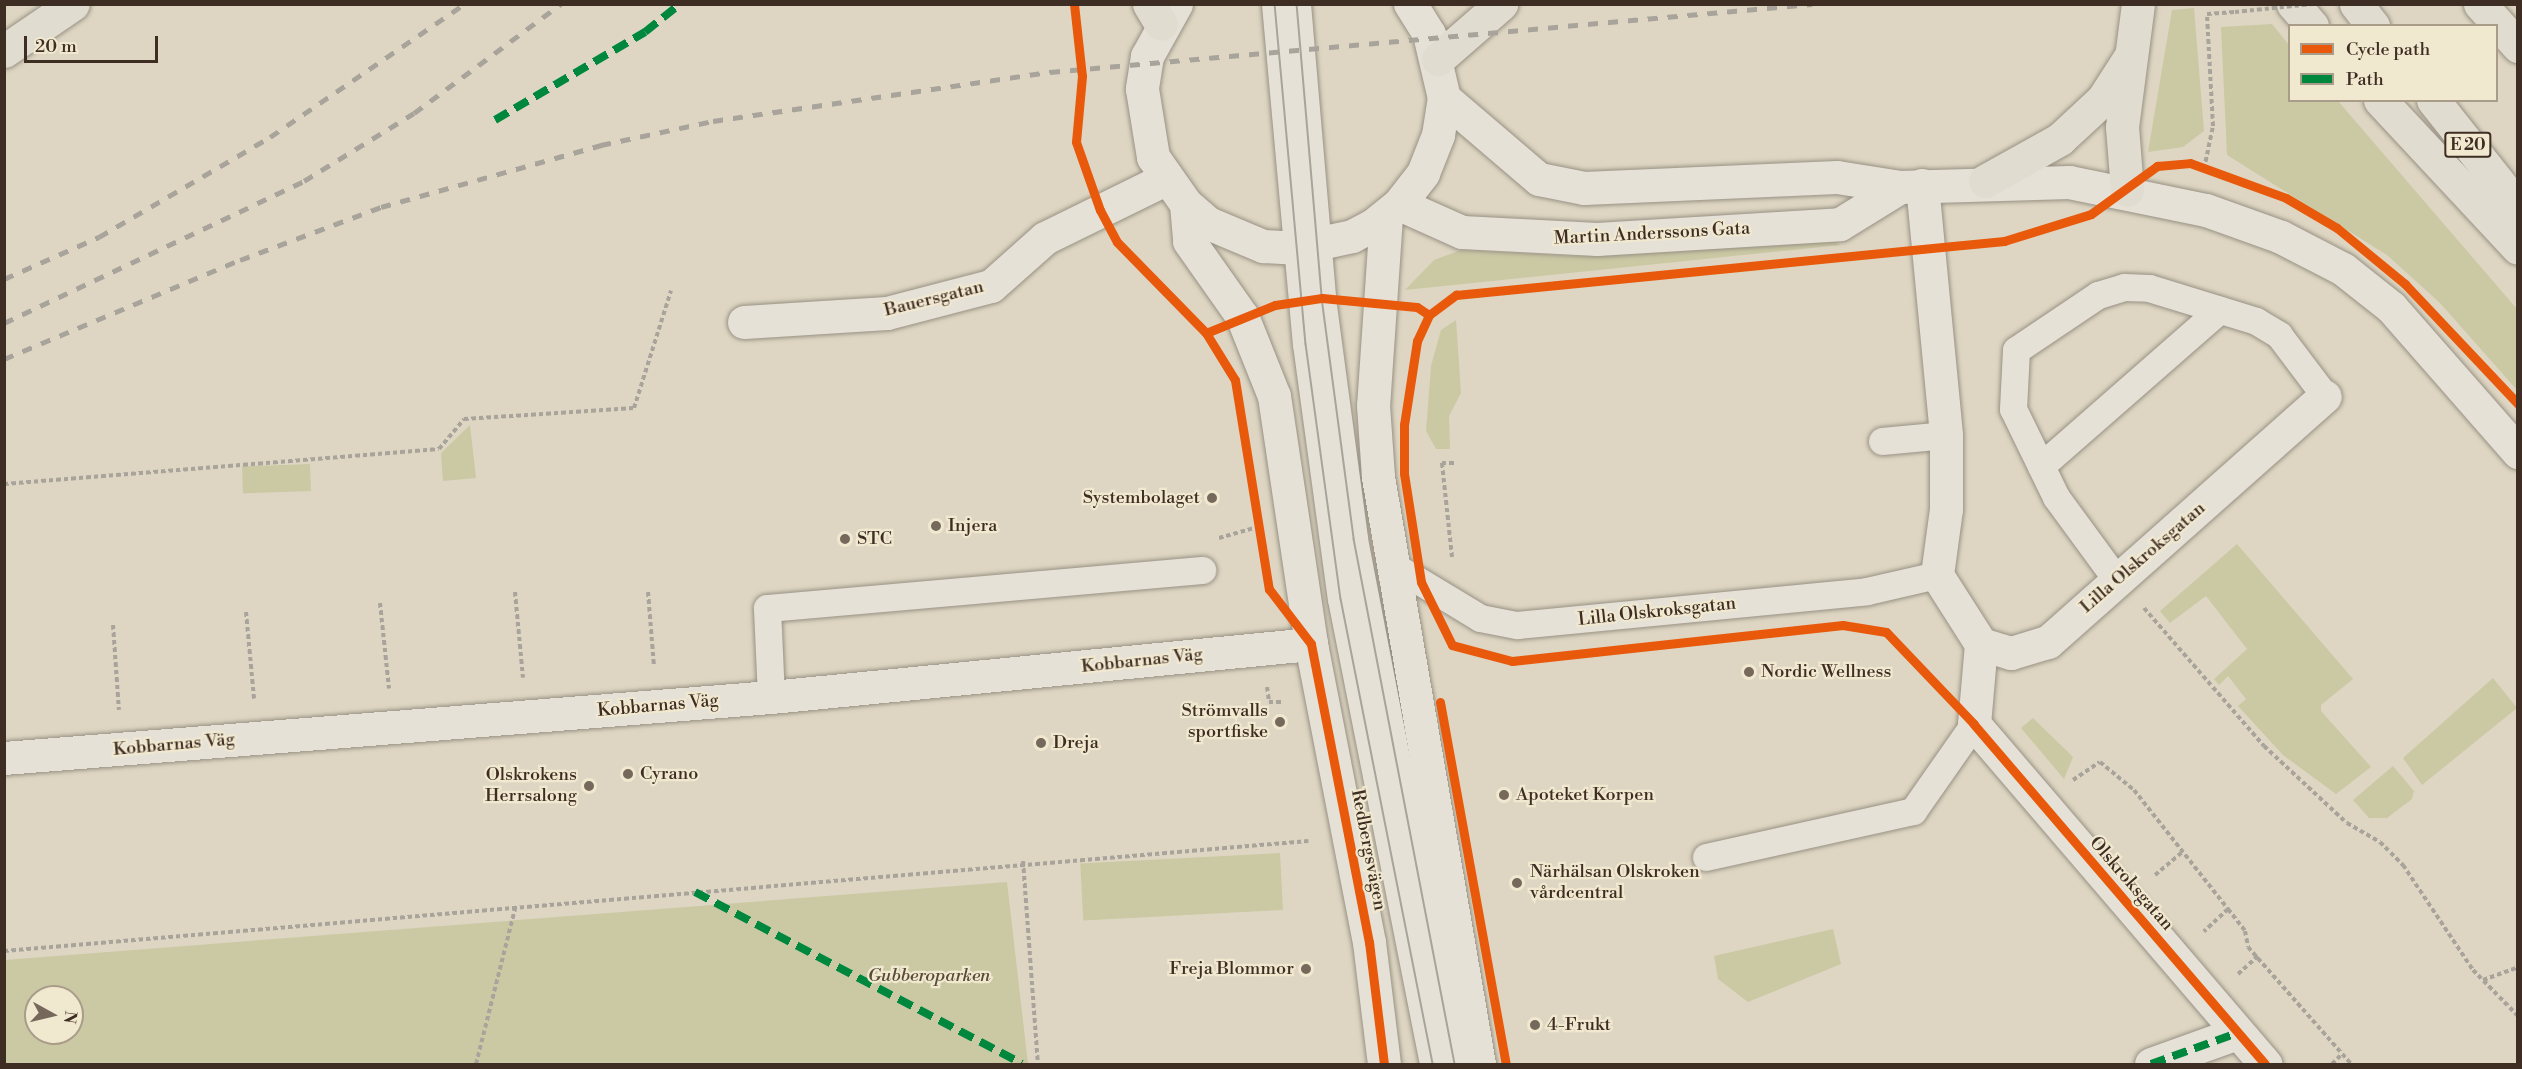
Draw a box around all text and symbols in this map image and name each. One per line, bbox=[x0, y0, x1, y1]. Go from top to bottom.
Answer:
scale bar bbox=[27, 24, 160, 62]
legend bbox=[2288, 24, 2498, 102]
text: 20 m bbox=[35, 35, 77, 58]
text: Cycle path bbox=[2346, 38, 2430, 61]
text: Path bbox=[2346, 68, 2384, 91]
road number: E 20 bbox=[2444, 132, 2492, 158]
street label: Martin Anderssons Gata bbox=[1553, 218, 1751, 250]
street label: Bauersgatan bbox=[882, 276, 986, 322]
place label: Systembolaget bbox=[1083, 487, 1200, 509]
marker: Systembolaget bbox=[1205, 491, 1219, 505]
street label: Lilla Olskroksgatan bbox=[2076, 498, 2210, 618]
place label: Injera bbox=[948, 515, 997, 537]
marker: Injera bbox=[929, 519, 943, 533]
place label: STC bbox=[857, 528, 892, 550]
marker: STC bbox=[838, 532, 852, 546]
street label: Lilla Olskroksgatan bbox=[1577, 593, 1737, 631]
street label: Kobbarnas Väg bbox=[1080, 644, 1204, 678]
place label: Nordic Wellness bbox=[1761, 661, 1891, 683]
marker: Nordic Wellness bbox=[1742, 665, 1756, 679]
street label: Kobbarnas Väg bbox=[596, 690, 720, 722]
place label: Strömvalls sportfiske bbox=[1181, 701, 1268, 744]
marker: Strömvalls sportfiske bbox=[1273, 715, 1287, 729]
street label: Kobbarnas Väg bbox=[112, 729, 236, 761]
place label: Dreja bbox=[1053, 732, 1099, 754]
marker: Dreja bbox=[1034, 736, 1048, 750]
place label: Cyrano bbox=[640, 763, 698, 785]
place label: Olskrokens Herrsalong bbox=[485, 765, 577, 808]
marker: Cyrano bbox=[621, 767, 635, 781]
marker: Olskrokens Herrsalong bbox=[582, 779, 596, 793]
place label: Apoteket Korpen bbox=[1516, 784, 1654, 806]
street label: Redbergsvägen bbox=[1346, 788, 1390, 912]
marker: Apoteket Korpen bbox=[1497, 788, 1511, 802]
street label: Olskroksgatan bbox=[2084, 833, 2178, 935]
place label: Närhälsan Olskroken vårdcentral bbox=[1530, 862, 1700, 904]
marker: Närhälsan Olskroken vårdcentral bbox=[1508, 874, 1526, 892]
place label: Freja Blommor bbox=[1169, 958, 1294, 980]
marker: Freja Blommor bbox=[1299, 962, 1313, 976]
park label: Gubberoparken bbox=[868, 965, 990, 987]
north arrow bbox=[24, 985, 84, 1045]
text: N bbox=[59, 1010, 81, 1025]
place label: 4-Frukt bbox=[1547, 1014, 1611, 1036]
marker: 4-Frukt bbox=[1528, 1018, 1542, 1032]

